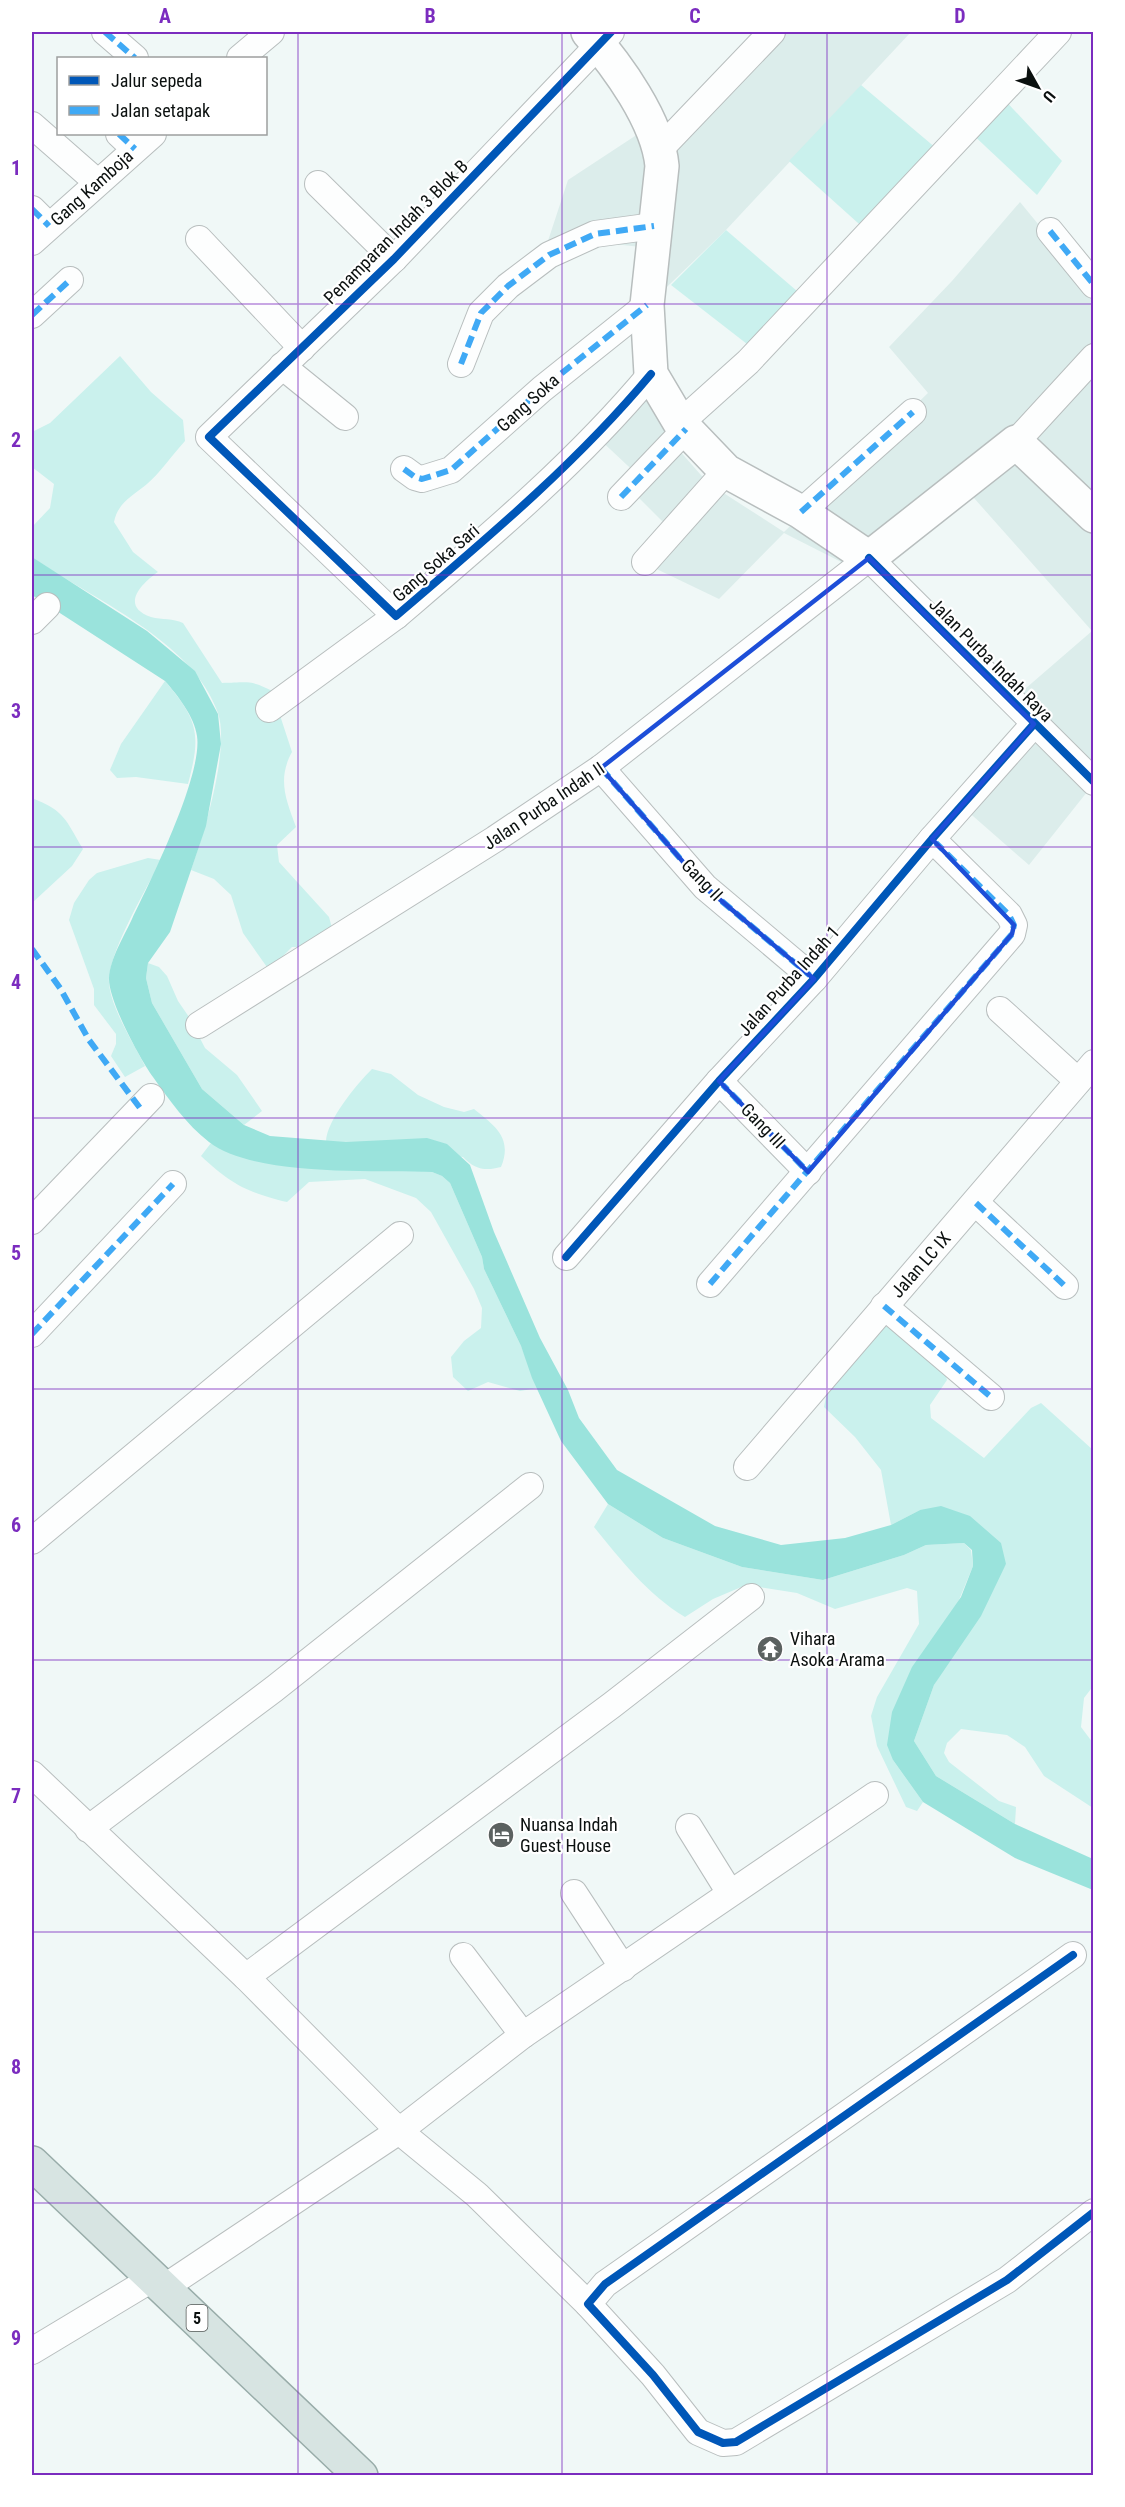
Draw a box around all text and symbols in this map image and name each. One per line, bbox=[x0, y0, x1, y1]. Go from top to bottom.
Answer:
text: A bbox=[159, 4, 171, 28]
text: B bbox=[424, 4, 436, 28]
text: C bbox=[689, 4, 701, 28]
text: D bbox=[954, 4, 966, 28]
legend bbox=[57, 57, 267, 135]
north arrow bbox=[1008, 57, 1068, 117]
text: Jalur sepeda bbox=[111, 70, 202, 91]
text: U bbox=[1039, 87, 1059, 106]
text: Jalan setapak bbox=[111, 100, 210, 121]
street label: Gang Kamboja bbox=[46, 145, 137, 230]
street label: Penamparan Indah 3 Blok B bbox=[319, 155, 472, 308]
text: 1 bbox=[11, 156, 21, 180]
street label: Gang Soka bbox=[492, 369, 563, 436]
text: 2 bbox=[11, 428, 21, 452]
street label: Gang Soka Sari bbox=[388, 519, 483, 606]
street label: Jalan Purba Indah Raya bbox=[925, 593, 1058, 726]
text: 3 bbox=[11, 699, 21, 723]
street label: Jalan Purba Indah II bbox=[479, 757, 608, 854]
street label: Gang II bbox=[677, 854, 727, 905]
street label: Jalan Purba Indah 1 bbox=[734, 921, 844, 1040]
text: 4 bbox=[11, 970, 21, 994]
street label: Gang III bbox=[737, 1099, 790, 1153]
street label: Jalan LC IX bbox=[887, 1228, 955, 1302]
text: 5 bbox=[11, 1241, 21, 1265]
text: 6 bbox=[11, 1513, 21, 1537]
place label: Vihara Asoka Arama bbox=[790, 1628, 885, 1670]
temple icon: Vihara Asoka Arama bbox=[755, 1634, 785, 1664]
text: 7 bbox=[11, 1784, 21, 1808]
place label: Nuansa Indah Guest House bbox=[520, 1814, 618, 1856]
hotel icon: Nuansa Indah Guest House bbox=[486, 1820, 516, 1850]
text: 8 bbox=[11, 2055, 21, 2079]
road number: 5 bbox=[186, 2305, 208, 2331]
text: 9 bbox=[11, 2326, 21, 2350]

